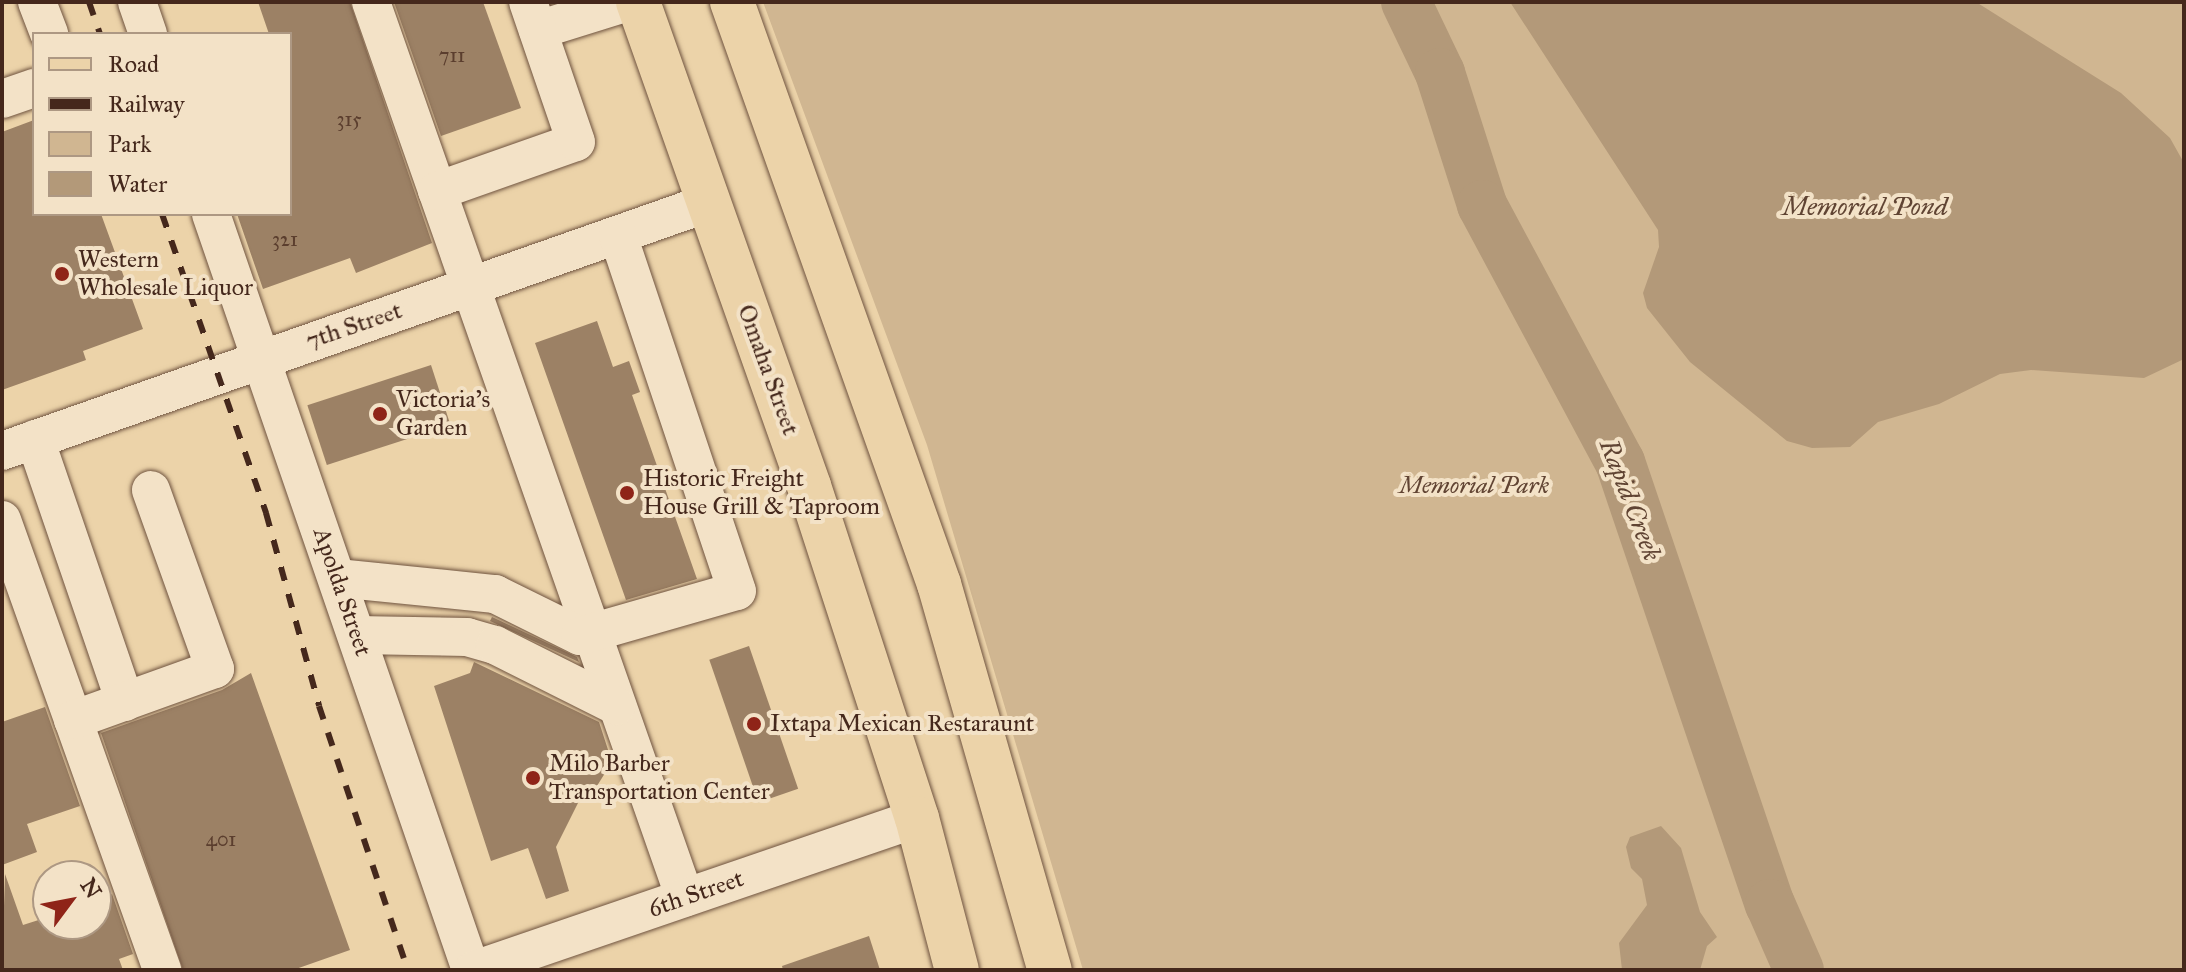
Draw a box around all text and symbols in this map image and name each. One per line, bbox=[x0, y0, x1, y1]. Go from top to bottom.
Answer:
legend bbox=[32, 32, 292, 216]
house number: 711 bbox=[439, 43, 465, 67]
text: Road bbox=[108, 49, 159, 79]
text: Railway bbox=[108, 89, 185, 119]
house number: 315 bbox=[336, 107, 362, 131]
text: Park bbox=[108, 129, 151, 159]
text: Water bbox=[108, 169, 167, 199]
water label: Memorial Pond bbox=[1782, 191, 1948, 223]
house number: 321 bbox=[272, 227, 298, 251]
place label: Western Wholesale Liquor bbox=[78, 246, 253, 302]
marker: Western Wholesale Liquor bbox=[53, 265, 71, 283]
street label: 7th Street bbox=[302, 296, 406, 356]
street label: Omaha Street bbox=[731, 301, 805, 439]
place label: Victoria's Garden bbox=[396, 386, 490, 442]
marker: Victoria's Garden bbox=[371, 405, 389, 423]
water label: Rapid Creek bbox=[1593, 435, 1667, 565]
place label: Historic Freight House Grill & Taproom bbox=[643, 465, 880, 521]
park label: Memorial Park bbox=[1399, 472, 1549, 500]
marker: Historic Freight House Grill & Taproom bbox=[618, 484, 636, 502]
street label: Apolda Street bbox=[307, 524, 377, 660]
place label: Ixtapa Mexican Restaraunt bbox=[770, 710, 1034, 738]
marker: Ixtapa Mexican Restaraunt bbox=[745, 715, 763, 733]
place label: Milo Barber Transportation Center bbox=[549, 750, 770, 806]
marker: Milo Barber Transportation Center bbox=[524, 769, 542, 787]
house number: 401 bbox=[206, 827, 236, 851]
north arrow bbox=[32, 860, 112, 940]
street label: 6th Street bbox=[645, 864, 747, 924]
text: N bbox=[75, 873, 107, 903]

